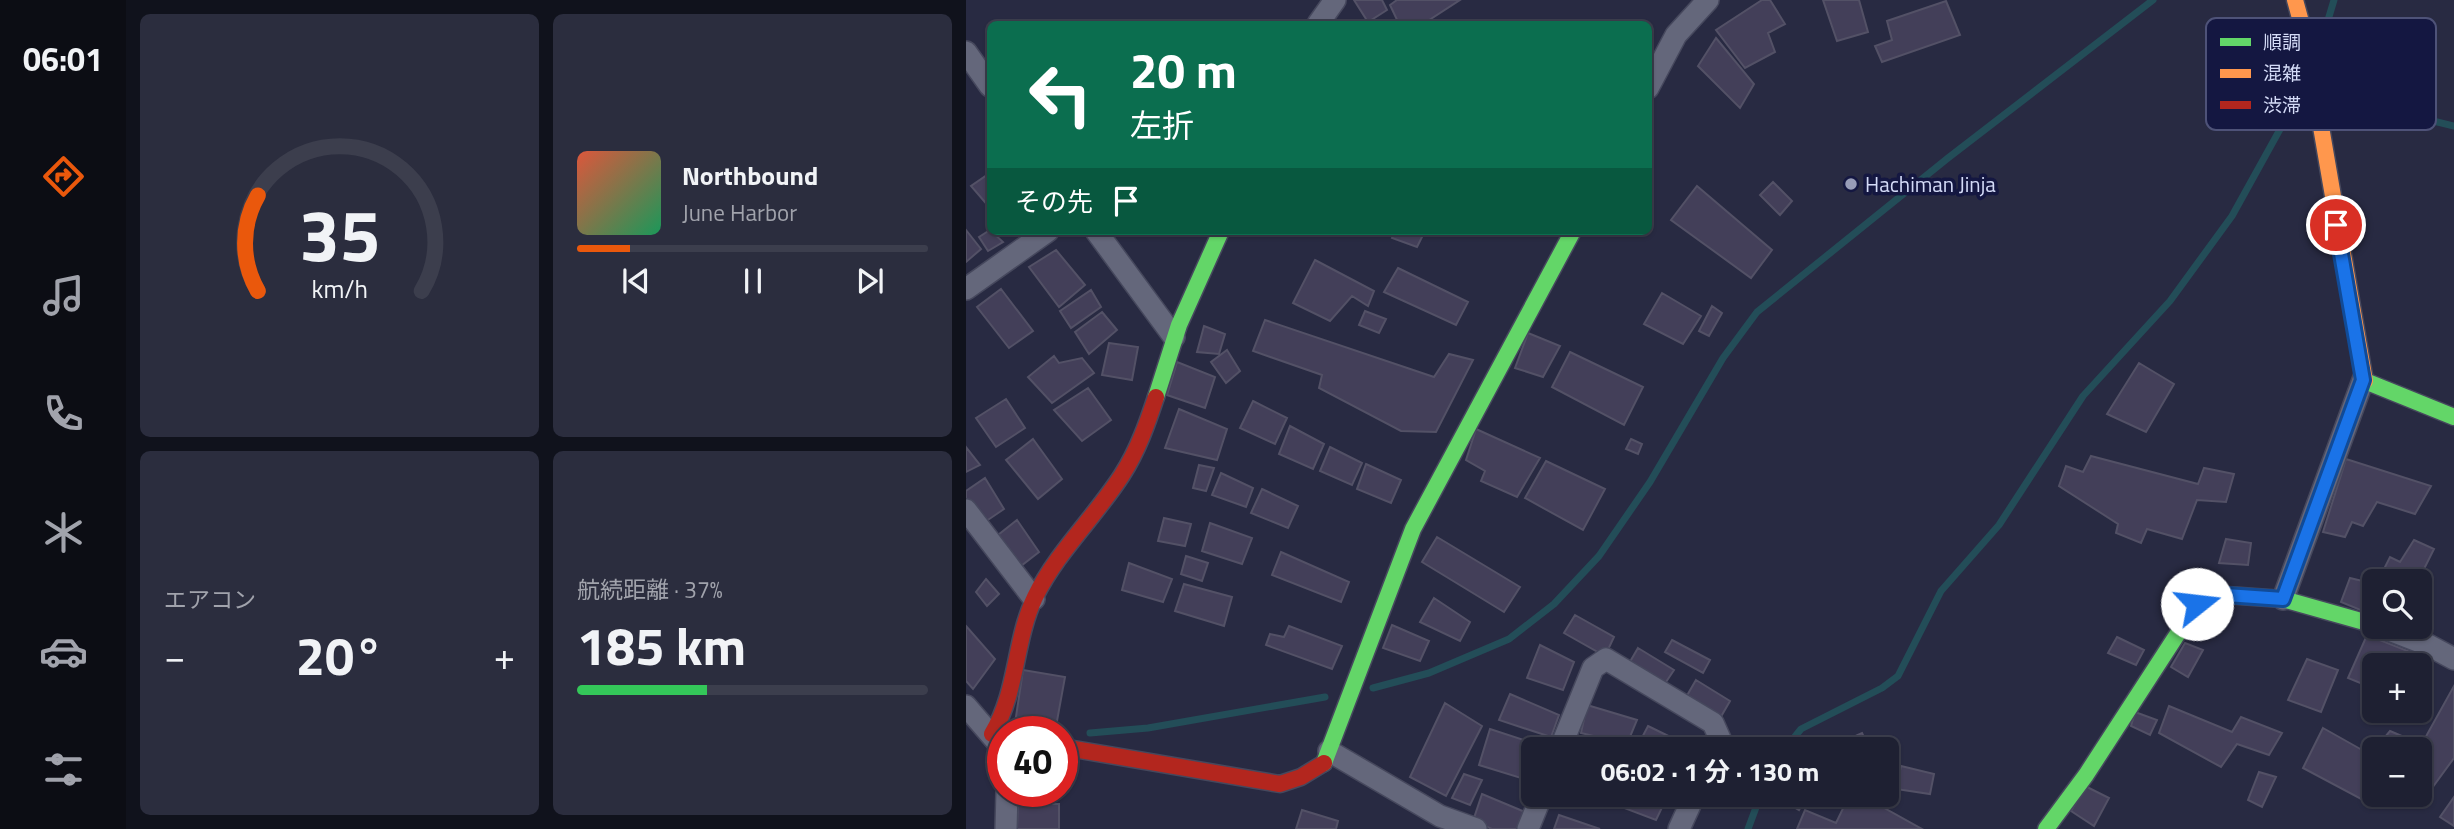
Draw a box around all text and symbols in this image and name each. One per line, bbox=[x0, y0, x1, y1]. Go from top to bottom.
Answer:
legend bbox=[2206, 18, 2436, 130]
text: 順調 bbox=[2263, 27, 2301, 56]
text: 20 m bbox=[1130, 32, 1237, 107]
text: 06:01 bbox=[23, 35, 103, 83]
icon: left bbox=[1015, 49, 1106, 140]
text: 混雑 bbox=[2263, 58, 2301, 87]
text: 渋滞 bbox=[2263, 90, 2301, 119]
text: 左折 bbox=[1130, 101, 1194, 149]
icon: directions bbox=[39, 152, 88, 201]
text: Northbound bbox=[682, 156, 818, 195]
place label: Hachiman Jinja bbox=[1865, 168, 1996, 200]
marker: Hachiman Jinja bbox=[1843, 176, 1859, 192]
text: 35 bbox=[299, 180, 380, 290]
text: その先 bbox=[1015, 182, 1093, 221]
icon: arrive bbox=[1107, 182, 1145, 220]
text: June Harbor bbox=[682, 195, 797, 230]
pin bbox=[2306, 195, 2366, 255]
icon: arrive bbox=[2317, 206, 2355, 244]
icon: previous bbox=[617, 262, 655, 300]
icon: pause bbox=[734, 262, 772, 300]
icon: next bbox=[851, 262, 889, 300]
text: km/h bbox=[311, 270, 368, 308]
icon: music bbox=[39, 271, 88, 320]
icon: phone bbox=[39, 389, 88, 438]
icon: climate bbox=[39, 508, 88, 557]
position arrow bbox=[2160, 567, 2234, 641]
map controls bbox=[2362, 569, 2432, 807]
button: search bbox=[2362, 569, 2432, 639]
text: 航続距離 · 37% bbox=[577, 572, 723, 607]
text: エアコン bbox=[164, 582, 256, 617]
text: 185 km bbox=[577, 606, 746, 685]
text: 20° bbox=[296, 616, 383, 695]
icon: car bbox=[39, 627, 88, 676]
text: − bbox=[164, 627, 185, 685]
text: + bbox=[494, 627, 515, 685]
button: + bbox=[2362, 653, 2432, 723]
speed limit sign: 40 bbox=[987, 716, 1078, 807]
button: − bbox=[2362, 737, 2432, 807]
icon: filters bbox=[39, 745, 88, 794]
text: 06:02 · 1 分 · 130 m bbox=[1601, 752, 1819, 791]

